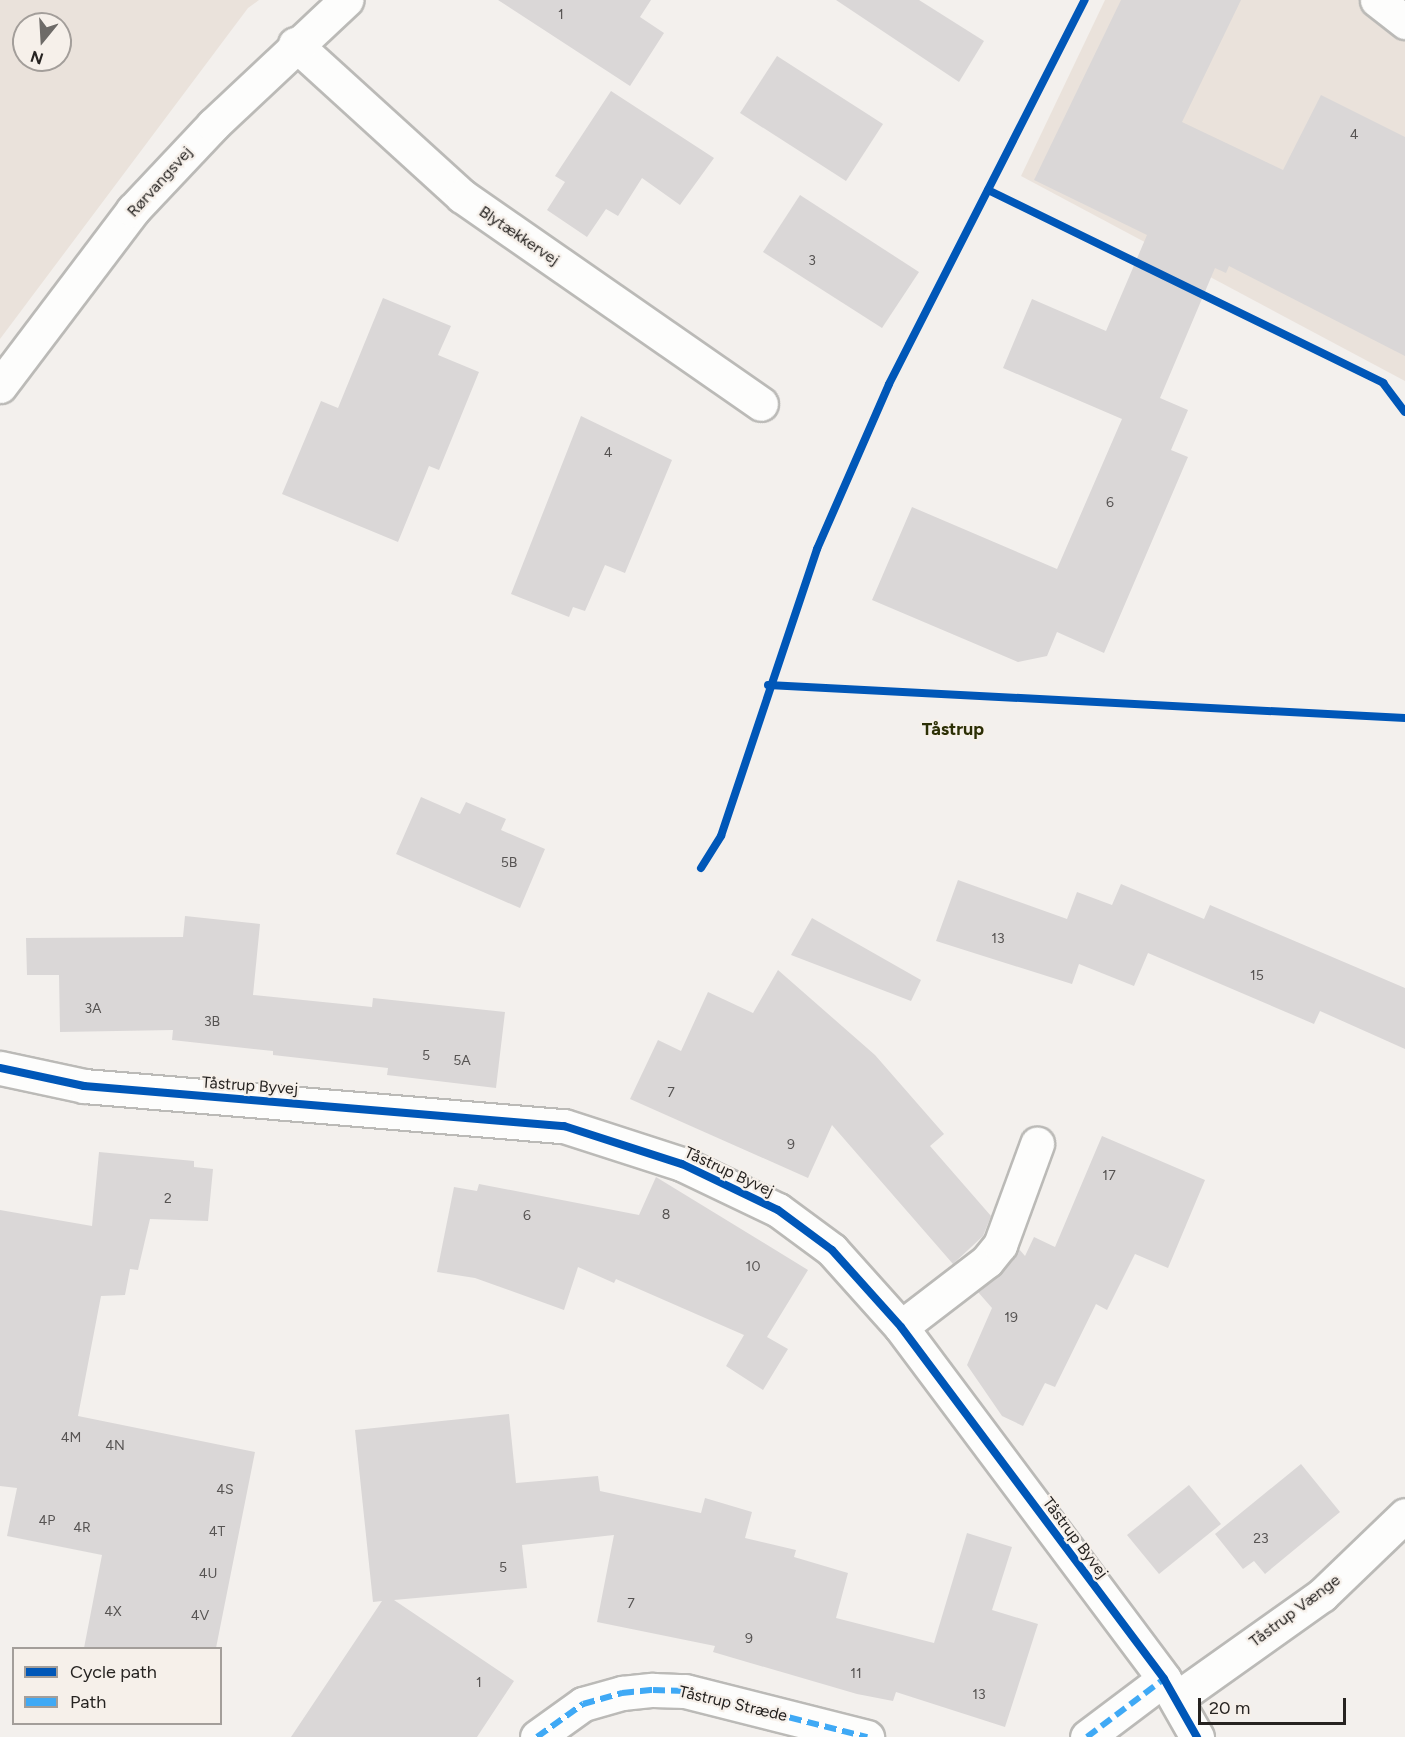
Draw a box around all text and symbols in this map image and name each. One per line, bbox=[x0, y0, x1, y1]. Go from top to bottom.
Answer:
house number: 1 bbox=[558, 7, 564, 23]
north arrow bbox=[12, 12, 72, 72]
text: N bbox=[28, 47, 46, 69]
house number: 4 bbox=[1350, 127, 1358, 143]
street label: Rørvangsvej bbox=[123, 143, 197, 221]
street label: Blytækkervej bbox=[475, 202, 563, 270]
house number: 3 bbox=[808, 253, 816, 269]
house number: 4 bbox=[604, 445, 612, 461]
house number: 6 bbox=[1106, 495, 1114, 511]
district label: Tåstrup bbox=[922, 718, 984, 740]
house number: 5B bbox=[501, 855, 517, 871]
house number: 13 bbox=[991, 931, 1005, 947]
house number: 15 bbox=[1250, 968, 1264, 984]
house number: 3A bbox=[84, 1001, 102, 1017]
house number: 3B bbox=[204, 1014, 220, 1030]
house number: 5 bbox=[422, 1048, 430, 1064]
house number: 5A bbox=[453, 1053, 471, 1069]
street label: Tåstrup Byvej bbox=[201, 1073, 299, 1099]
house number: 7 bbox=[667, 1085, 675, 1101]
house number: 9 bbox=[787, 1137, 795, 1153]
street label: Tåstrup Byvej bbox=[681, 1143, 777, 1201]
house number: 17 bbox=[1102, 1168, 1116, 1184]
house number: 2 bbox=[164, 1191, 172, 1207]
house number: 8 bbox=[662, 1207, 670, 1223]
house number: 6 bbox=[523, 1208, 531, 1224]
house number: 10 bbox=[746, 1259, 760, 1275]
house number: 19 bbox=[1004, 1310, 1018, 1326]
house number: 4M bbox=[61, 1430, 81, 1446]
house number: 4N bbox=[105, 1438, 125, 1454]
house number: 4S bbox=[216, 1482, 234, 1498]
street label: Tåstrup Byvej bbox=[1038, 1494, 1112, 1582]
house number: 4P bbox=[39, 1513, 55, 1529]
house number: 4R bbox=[73, 1520, 91, 1536]
house number: 4T bbox=[209, 1524, 225, 1540]
house number: 23 bbox=[1253, 1531, 1269, 1547]
house number: 5 bbox=[499, 1560, 507, 1576]
house number: 4U bbox=[199, 1566, 217, 1582]
street label: Tåstrup Vænge bbox=[1246, 1571, 1344, 1651]
house number: 7 bbox=[627, 1596, 635, 1612]
house number: 4X bbox=[104, 1604, 122, 1620]
house number: 4V bbox=[191, 1608, 209, 1624]
house number: 9 bbox=[745, 1631, 753, 1647]
legend bbox=[12, 1647, 222, 1725]
text: Cycle path bbox=[70, 1661, 157, 1683]
house number: 11 bbox=[850, 1666, 862, 1682]
house number: 1 bbox=[476, 1675, 482, 1691]
street label: Tåstrup Stræde bbox=[677, 1682, 789, 1726]
scale bar bbox=[1201, 1686, 1350, 1724]
house number: 13 bbox=[972, 1687, 986, 1703]
text: Path bbox=[70, 1691, 106, 1713]
text: 20 m bbox=[1209, 1697, 1250, 1719]

